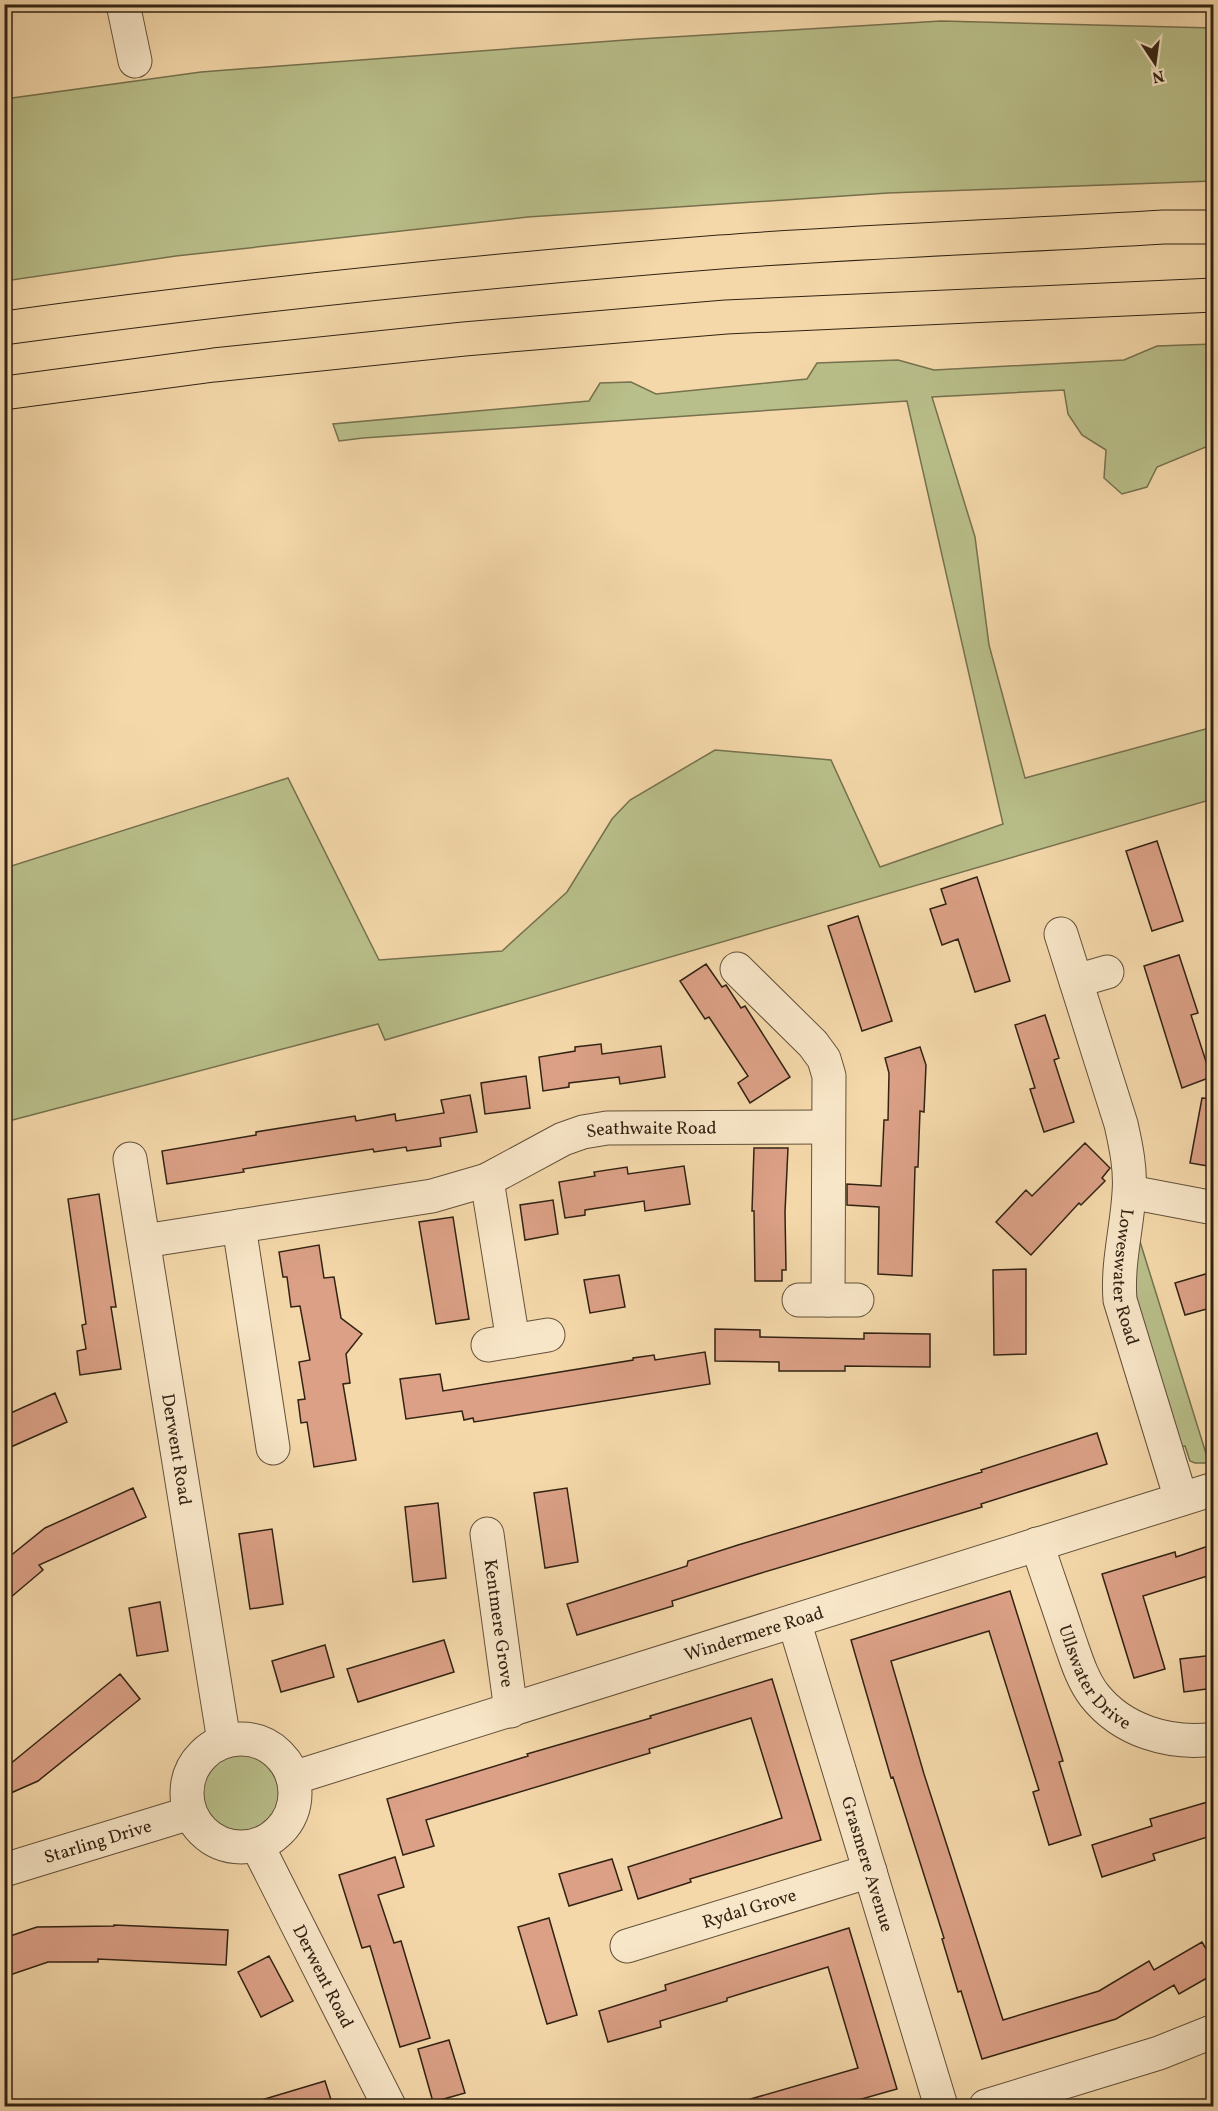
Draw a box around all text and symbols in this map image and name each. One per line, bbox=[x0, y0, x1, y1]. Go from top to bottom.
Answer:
north arrow bbox=[1125, 33, 1185, 93]
text: N bbox=[1149, 64, 1166, 88]
street label: Seathwaite Road bbox=[584, 1117, 717, 1145]
street label: Loweswater Road bbox=[1105, 1207, 1144, 1349]
street label: Derwent Road bbox=[154, 1392, 197, 1507]
street label: Kentmere Grove bbox=[477, 1558, 519, 1689]
street label: Windermere Road bbox=[681, 1601, 827, 1668]
street label: Ullswater Drive bbox=[1051, 1622, 1135, 1737]
street label: Grasmere Avenue bbox=[834, 1794, 899, 1935]
street label: Starling Drive bbox=[41, 1814, 155, 1871]
street label: Rydal Grove bbox=[700, 1883, 800, 1936]
street label: Derwent Road bbox=[285, 1921, 359, 2033]

